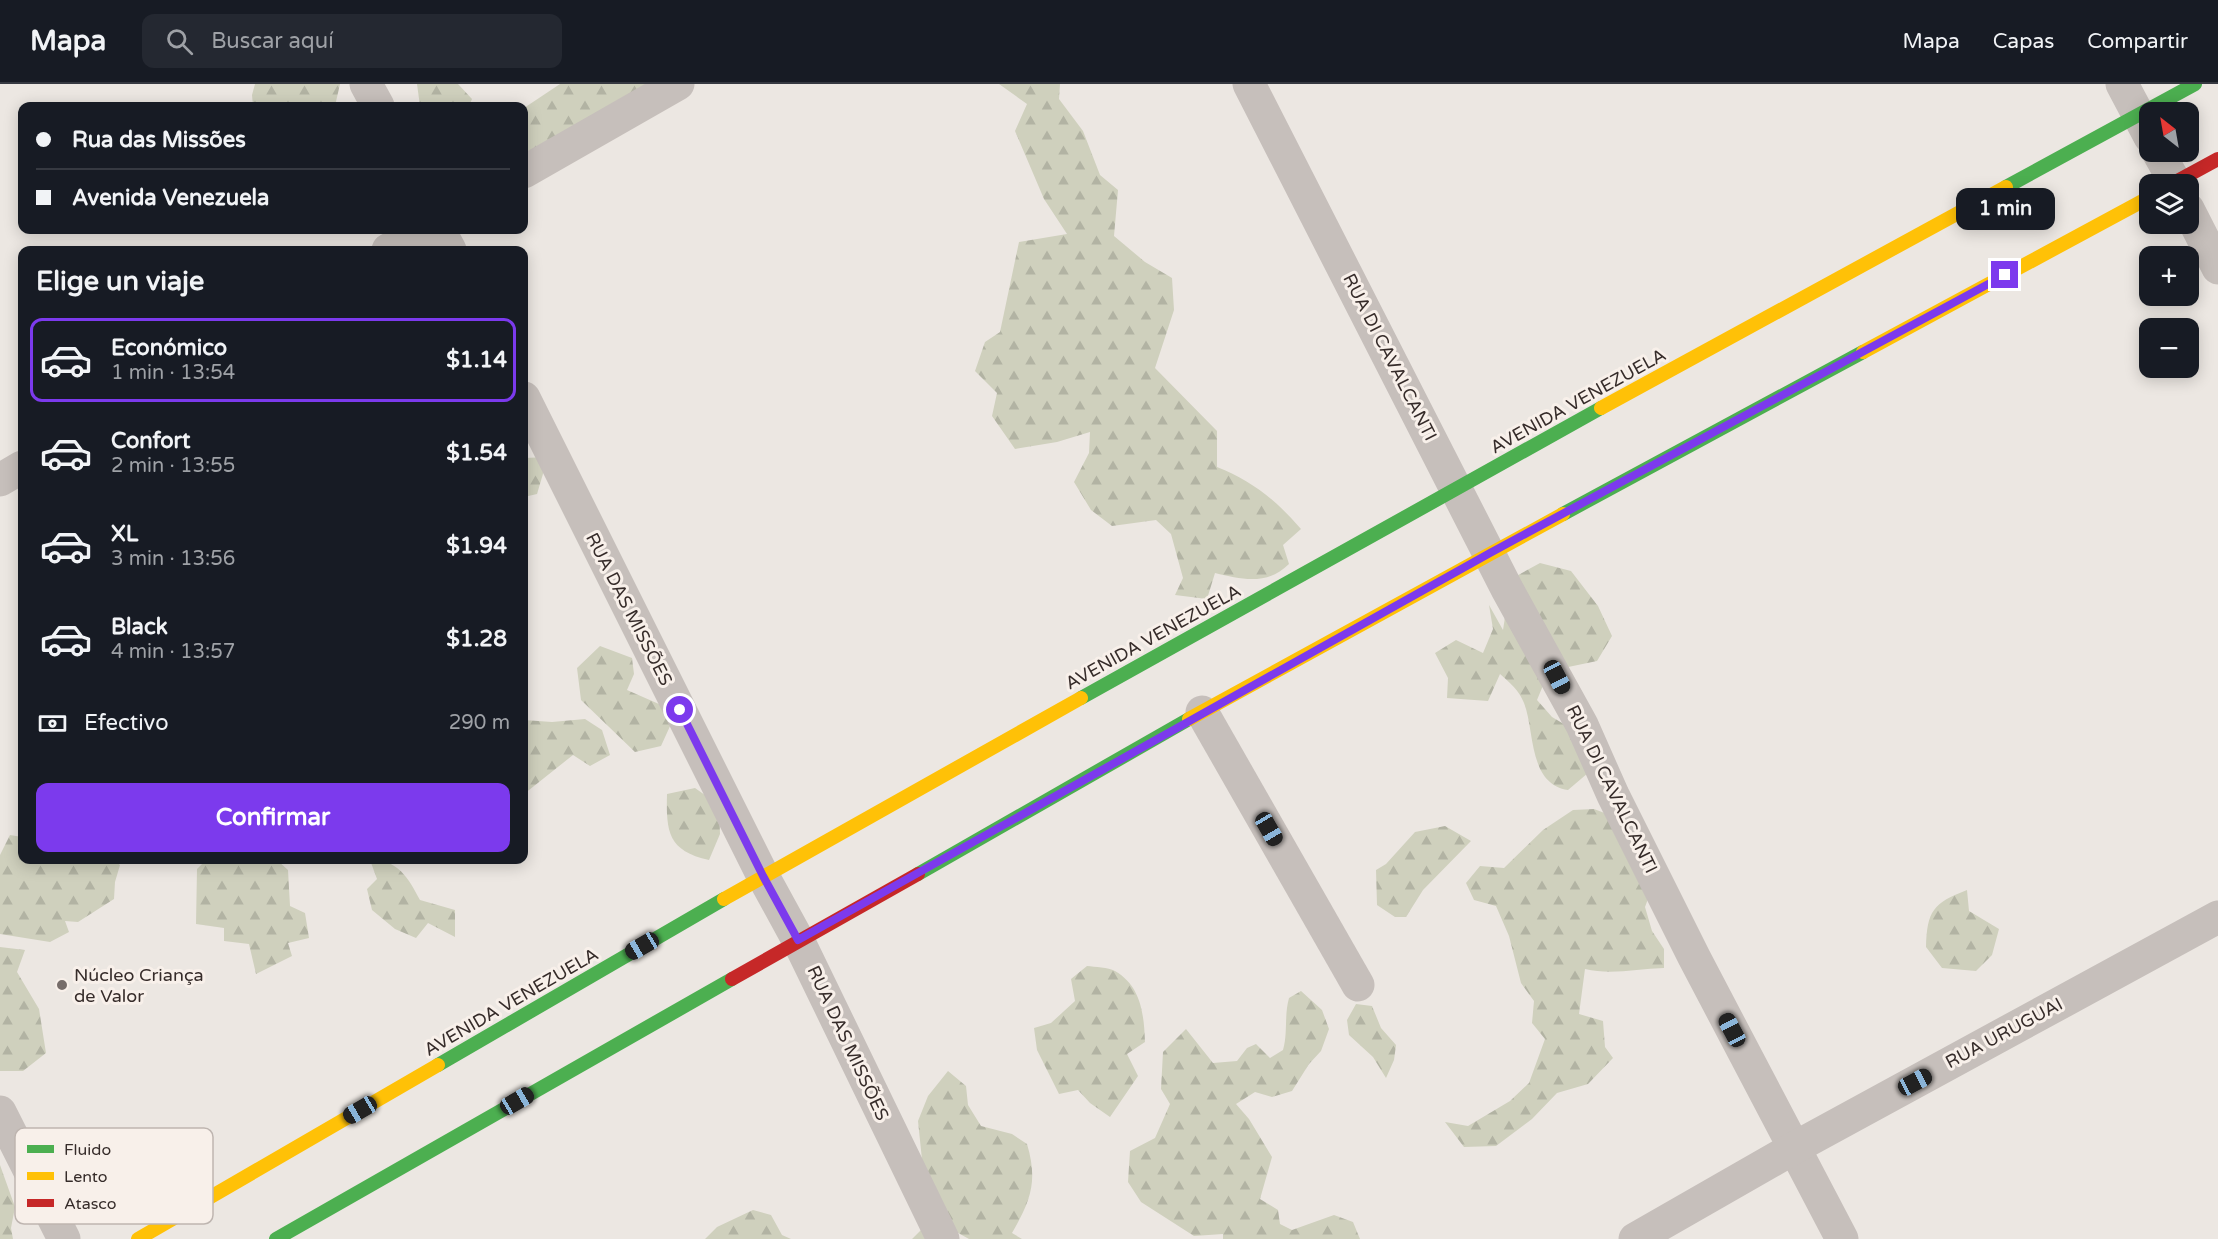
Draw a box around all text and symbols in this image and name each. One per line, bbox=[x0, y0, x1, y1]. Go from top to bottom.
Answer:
search box bbox=[142, 14, 562, 68]
text: Mapa bbox=[30, 24, 106, 58]
icon: search bbox=[163, 25, 196, 58]
text: Buscar aquí bbox=[211, 28, 334, 54]
text: Mapa bbox=[1903, 29, 1960, 54]
text: Capas bbox=[1993, 29, 2054, 54]
text: Compartir bbox=[2087, 29, 2188, 54]
north arrow bbox=[2139, 102, 2199, 162]
map controls bbox=[2139, 102, 2199, 378]
text: Rua das Missões bbox=[72, 127, 246, 153]
button: layers bbox=[2139, 174, 2199, 234]
text: Avenida Venezuela bbox=[72, 185, 269, 211]
callout: 1 min bbox=[1956, 188, 2054, 230]
text: 1 min bbox=[1979, 197, 2032, 221]
button: + bbox=[2139, 246, 2199, 306]
route end bbox=[1991, 261, 2018, 288]
text: Elige un viaje bbox=[36, 265, 204, 298]
street label: RUA DI CAVALCANTI bbox=[1338, 270, 1442, 444]
button: − bbox=[2139, 318, 2199, 378]
icon: car bbox=[39, 333, 93, 387]
text: Económico bbox=[111, 335, 227, 361]
street label: AVENIDA VENEZUELA bbox=[1486, 344, 1670, 458]
text: $1.14 bbox=[446, 347, 507, 373]
text: 1 min · 13:54 bbox=[111, 361, 235, 385]
icon: car bbox=[39, 426, 93, 480]
text: Confort bbox=[111, 428, 190, 454]
text: $1.54 bbox=[446, 440, 507, 466]
text: 2 min · 13:55 bbox=[111, 454, 235, 478]
icon: car bbox=[39, 519, 93, 573]
text: XL bbox=[111, 521, 138, 547]
street label: RUA DAS MISSÕES bbox=[581, 529, 677, 689]
text: $1.94 bbox=[446, 533, 507, 559]
text: 3 min · 13:56 bbox=[111, 547, 235, 571]
street label: AVENIDA VENEZUELA bbox=[1061, 580, 1245, 694]
icon: car bbox=[39, 612, 93, 666]
text: Black bbox=[111, 614, 168, 640]
text: $1.28 bbox=[446, 626, 507, 652]
text: 4 min · 13:57 bbox=[111, 640, 235, 664]
car bbox=[1541, 657, 1573, 697]
route start bbox=[666, 696, 693, 723]
street label: RUA DI CAVALCANTI bbox=[1562, 701, 1662, 877]
icon: cash bbox=[36, 707, 69, 740]
text: Efectivo bbox=[84, 710, 169, 736]
text: 290 m bbox=[449, 711, 510, 735]
button: Confirmar bbox=[36, 783, 510, 852]
car bbox=[1252, 809, 1286, 849]
car bbox=[622, 929, 662, 963]
street label: AVENIDA VENEZUELA bbox=[420, 943, 602, 1061]
street label: RUA DAS MISSÕES bbox=[802, 962, 894, 1124]
place label: Núcleo Criança de Valor bbox=[74, 964, 204, 1007]
marker: Núcleo Criança de Valor bbox=[55, 978, 69, 992]
street label: RUA URUGUAI bbox=[1942, 993, 2066, 1073]
car bbox=[1716, 1010, 1748, 1050]
car bbox=[1895, 1066, 1935, 1098]
car bbox=[497, 1084, 537, 1118]
car bbox=[340, 1093, 380, 1127]
legend bbox=[15, 1128, 213, 1224]
text: Fluido bbox=[64, 1140, 111, 1160]
text: Lento bbox=[64, 1167, 108, 1187]
text: Atasco bbox=[64, 1194, 117, 1214]

